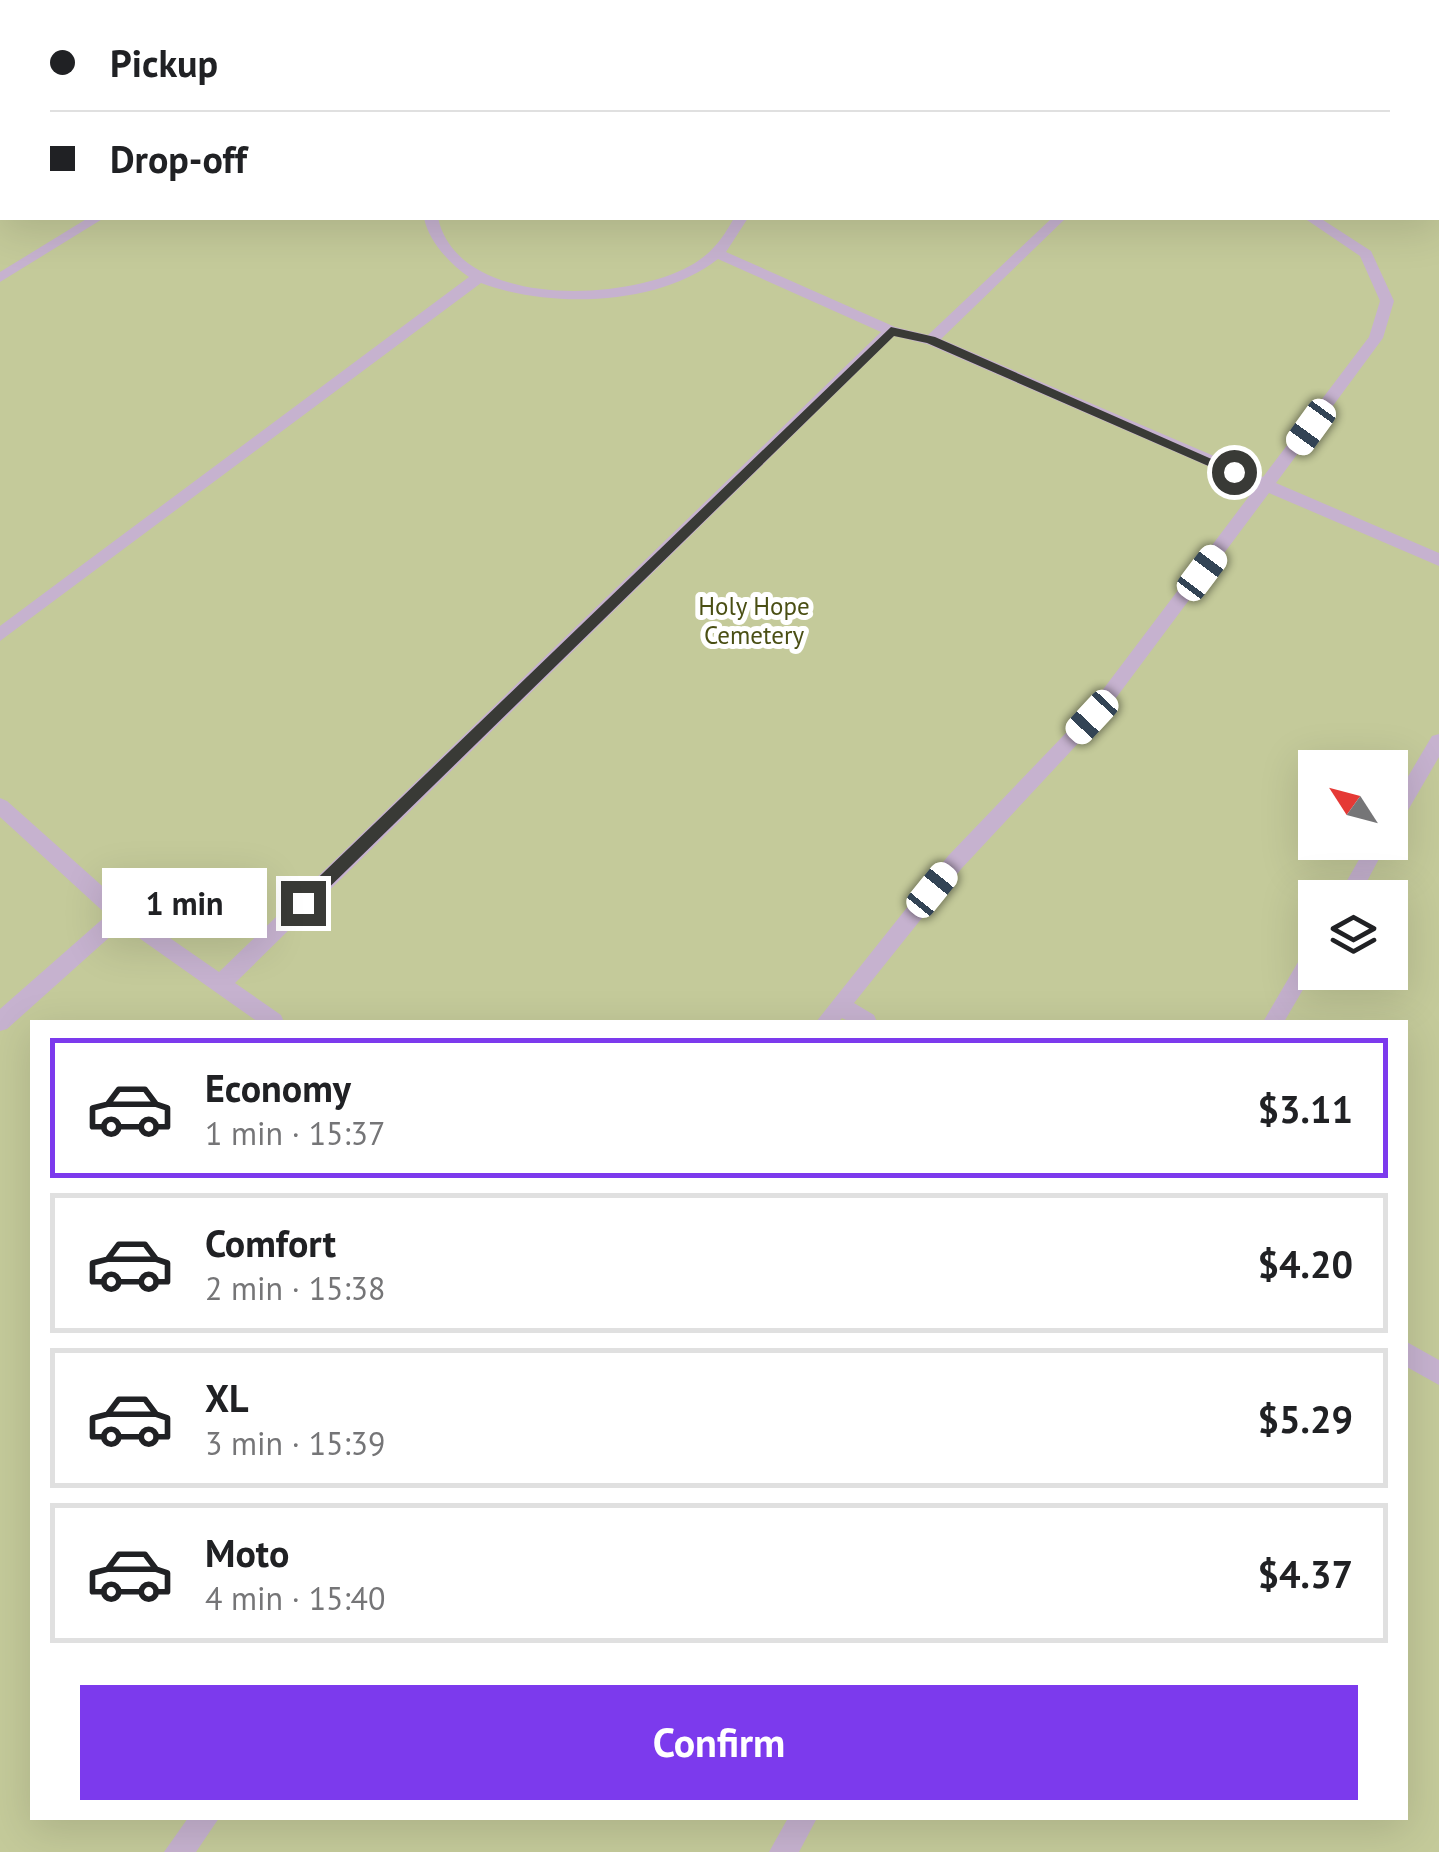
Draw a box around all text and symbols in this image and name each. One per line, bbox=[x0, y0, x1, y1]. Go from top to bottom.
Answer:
text: Pickup bbox=[110, 38, 218, 87]
text: Drop-off bbox=[110, 134, 247, 183]
car bbox=[1281, 394, 1341, 460]
route start bbox=[1212, 450, 1257, 495]
car bbox=[1172, 540, 1232, 606]
park label: Holy Hope Cemetery bbox=[698, 590, 810, 651]
car bbox=[1061, 685, 1123, 749]
north arrow bbox=[1298, 750, 1408, 860]
map controls bbox=[1298, 750, 1408, 990]
car bbox=[901, 857, 963, 923]
callout: 1 min bbox=[103, 868, 268, 938]
button: layers bbox=[1298, 880, 1408, 990]
route end bbox=[281, 881, 326, 926]
text: 1 min bbox=[145, 882, 224, 924]
icon: car bbox=[85, 1063, 175, 1153]
text: Economy bbox=[205, 1063, 351, 1112]
text: $3.11 bbox=[1257, 1084, 1353, 1133]
text: 1 min · 15:37 bbox=[205, 1112, 385, 1154]
icon: car bbox=[85, 1218, 175, 1308]
text: Comfort bbox=[205, 1218, 336, 1267]
text: $4.20 bbox=[1257, 1239, 1353, 1288]
text: 2 min · 15:38 bbox=[205, 1267, 385, 1309]
icon: car bbox=[85, 1373, 175, 1463]
text: XL bbox=[205, 1373, 249, 1422]
text: $5.29 bbox=[1257, 1394, 1353, 1443]
text: 3 min · 15:39 bbox=[205, 1422, 385, 1464]
icon: car bbox=[85, 1528, 175, 1618]
text: Moto bbox=[205, 1528, 289, 1577]
text: $4.37 bbox=[1257, 1549, 1353, 1598]
text: 4 min · 15:40 bbox=[205, 1577, 385, 1619]
button: Confirm bbox=[80, 1685, 1358, 1800]

